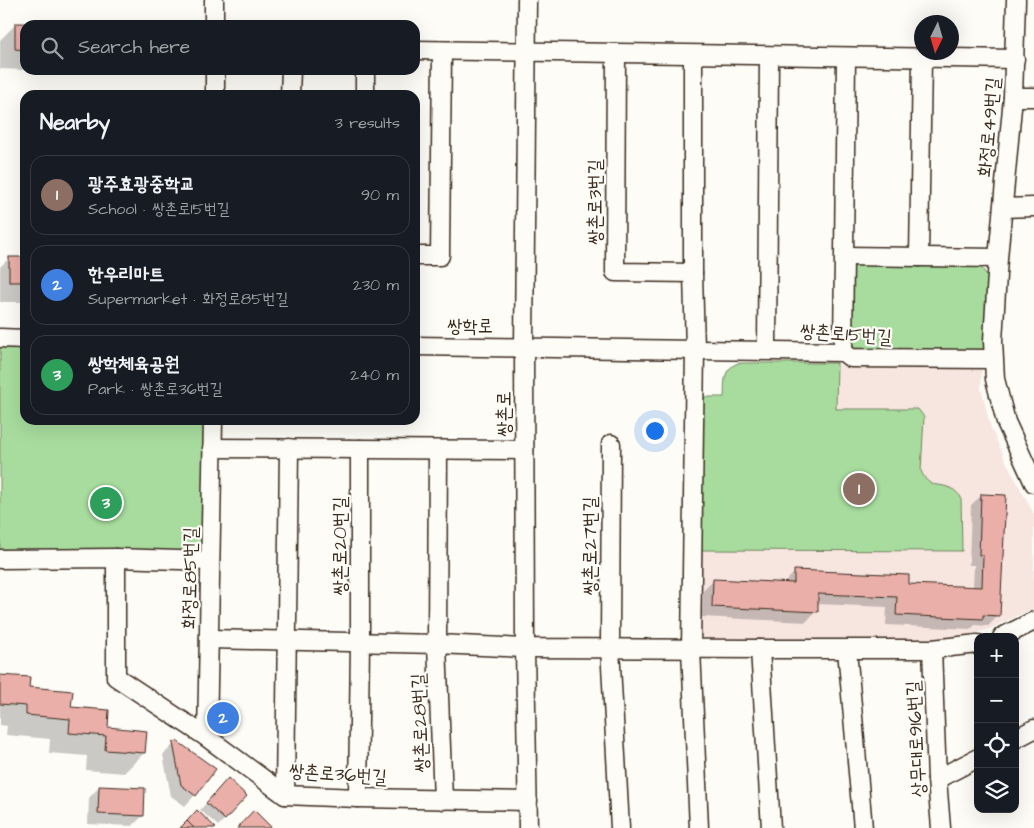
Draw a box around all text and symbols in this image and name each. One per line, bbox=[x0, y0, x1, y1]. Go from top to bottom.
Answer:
north arrow bbox=[914, 15, 959, 60]
search box bbox=[20, 20, 420, 75]
icon: search bbox=[38, 34, 66, 62]
text: Search here bbox=[78, 34, 190, 61]
street label: 화정로49번길 bbox=[972, 76, 1007, 178]
text: Nearby bbox=[40, 108, 110, 137]
text: 3 results bbox=[335, 112, 400, 134]
street label: 쌍촌로3번길 bbox=[582, 159, 609, 245]
text: 광주효광중학교 bbox=[88, 171, 195, 198]
text: 1 bbox=[56, 184, 58, 206]
text: 90 m bbox=[361, 184, 399, 206]
text: School · 쌍촌로15번길 bbox=[88, 198, 230, 220]
text: 한우리마트 bbox=[88, 261, 164, 288]
text: 2 bbox=[52, 274, 62, 296]
text: 230 m bbox=[353, 274, 399, 296]
text: Supermarket · 화정로85번길 bbox=[88, 288, 288, 310]
street label: 쌍학로 bbox=[447, 313, 493, 340]
street label: 쌍촌로15번길 bbox=[799, 318, 893, 351]
text: 쌍학체육공원 bbox=[88, 351, 180, 378]
text: 3 bbox=[53, 364, 61, 386]
text: 240 m bbox=[350, 364, 399, 386]
text: Park · 쌍촌로36번길 bbox=[88, 378, 223, 400]
street label: 쌍촌로 bbox=[491, 391, 518, 437]
your location bbox=[642, 418, 668, 444]
pin: 1 bbox=[843, 470, 875, 508]
pin: 3 bbox=[90, 484, 122, 522]
street label: 쌍촌로20번길 bbox=[327, 496, 354, 596]
street label: 쌍촌로27번길 bbox=[577, 496, 604, 596]
street label: 화정로85번길 bbox=[176, 527, 205, 629]
map controls bbox=[974, 633, 1019, 813]
button: + bbox=[974, 633, 1019, 678]
street label: 쌍촌로28번길 bbox=[405, 673, 436, 773]
button: − bbox=[974, 678, 1019, 723]
street label: 상무대로916번길 bbox=[900, 680, 933, 798]
pin: 2 bbox=[207, 699, 239, 737]
button: locate bbox=[974, 723, 1019, 768]
street label: 쌍촌로36번길 bbox=[288, 758, 388, 791]
button: layers bbox=[974, 768, 1019, 813]

